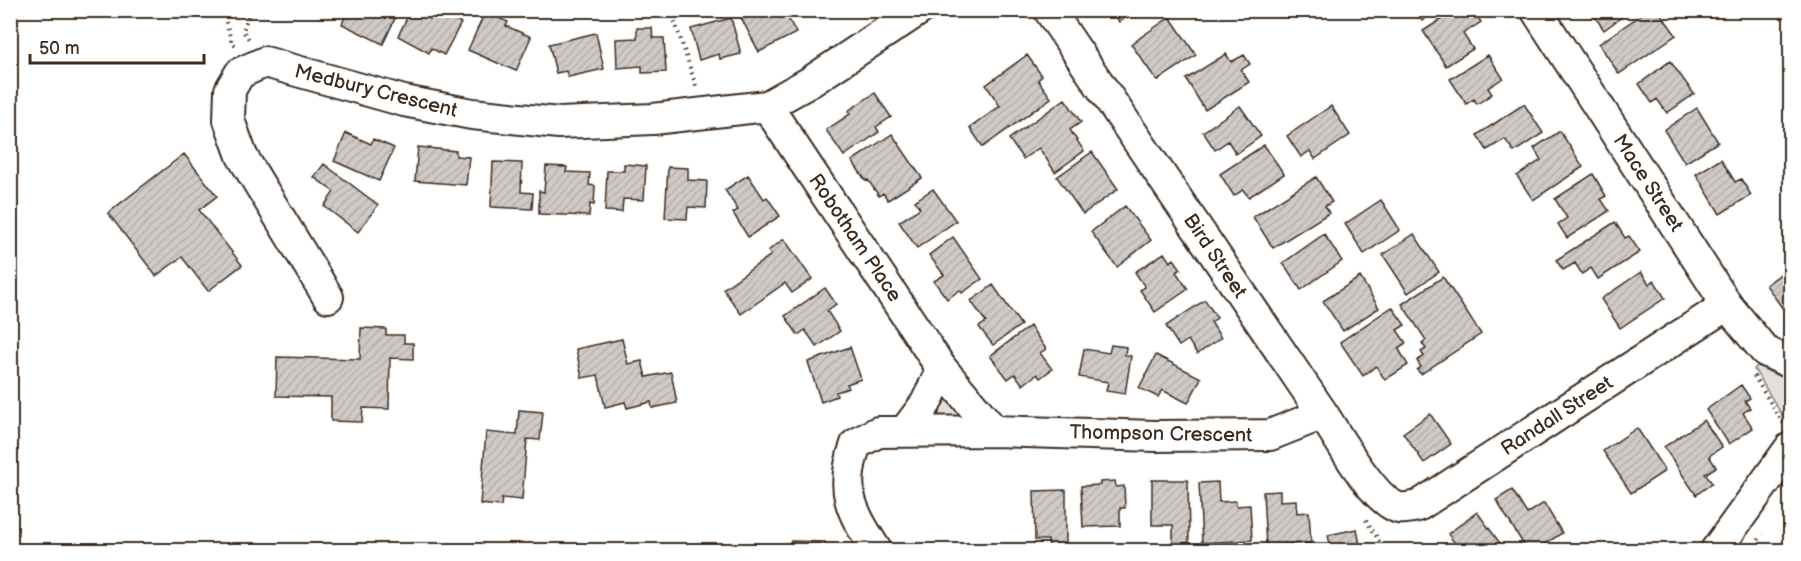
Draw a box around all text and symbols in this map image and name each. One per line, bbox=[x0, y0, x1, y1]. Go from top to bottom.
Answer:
scale bar bbox=[30, 27, 204, 65]
text: 50 m bbox=[39, 38, 80, 59]
street label: Medbury Crescent bbox=[292, 59, 460, 123]
street label: Mace Street bbox=[1608, 130, 1688, 236]
street label: Robotham Place bbox=[803, 169, 907, 307]
street label: Bird Street bbox=[1178, 209, 1252, 303]
street label: Randall Street bbox=[1497, 371, 1617, 461]
street label: Thompson Crescent bbox=[1069, 420, 1253, 448]

